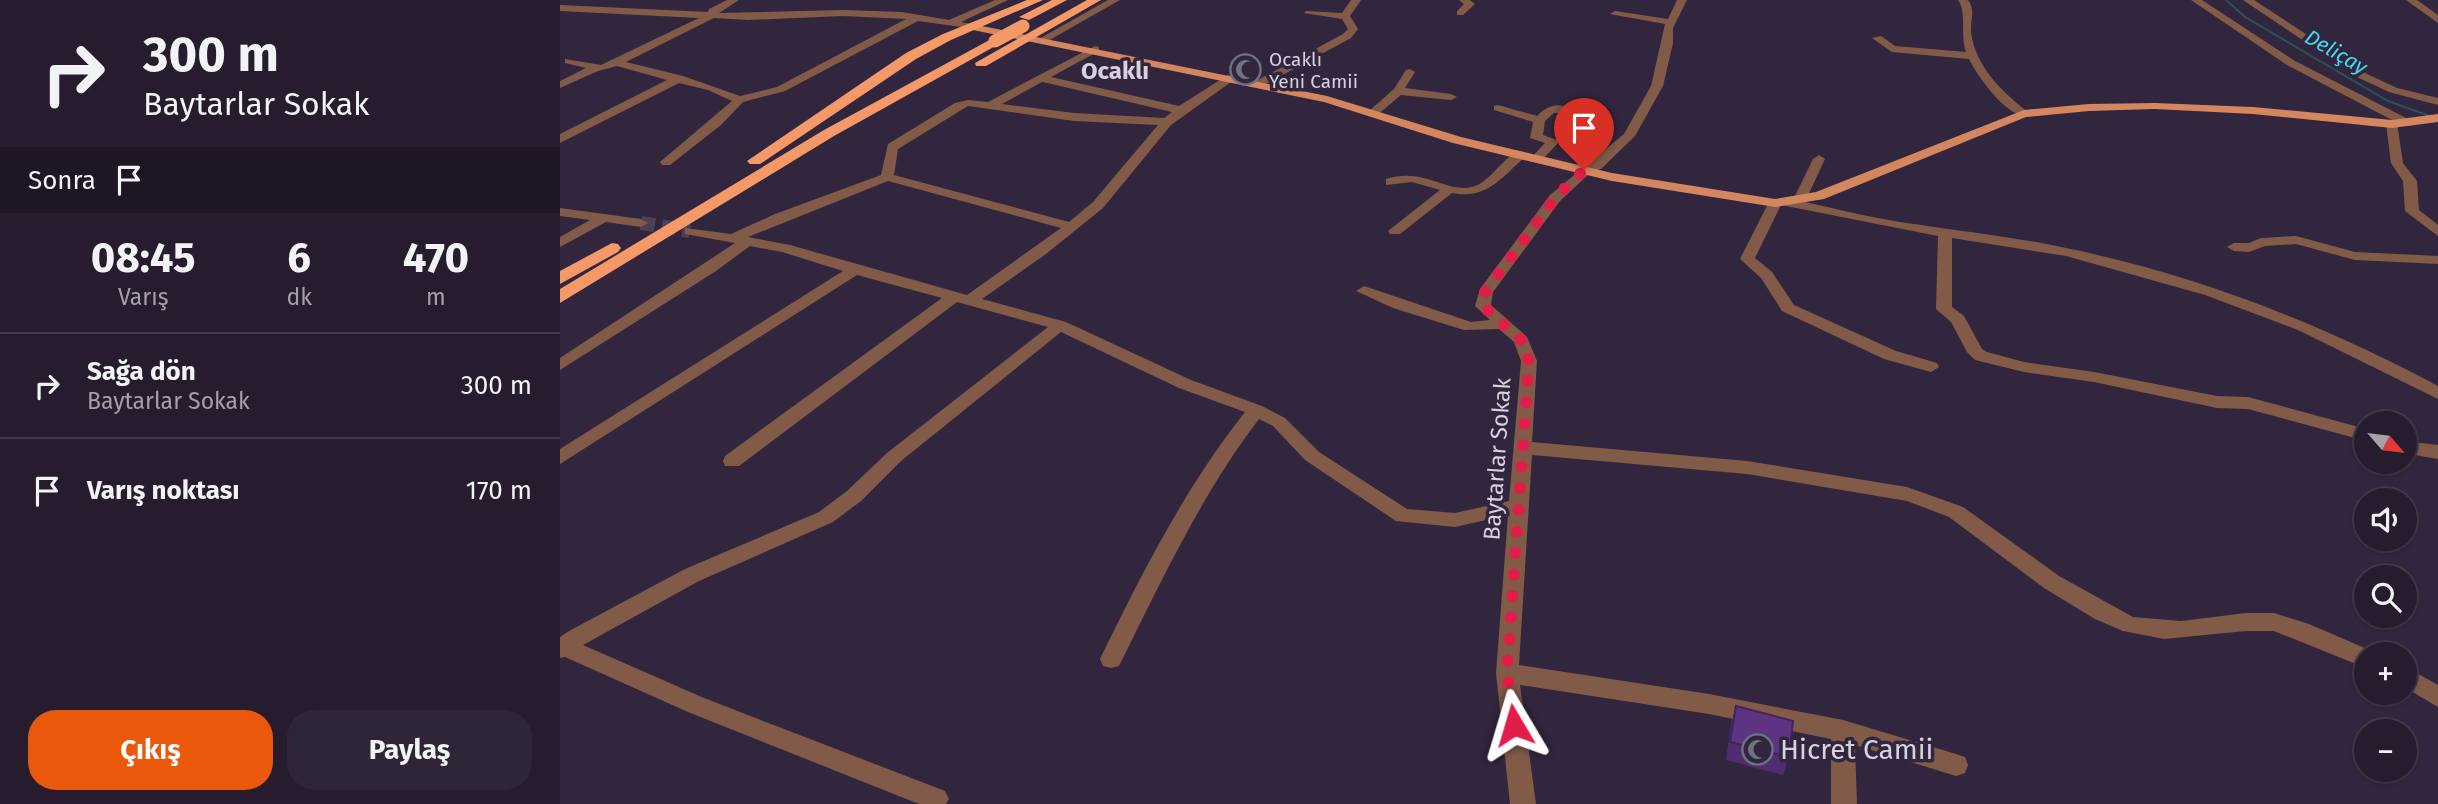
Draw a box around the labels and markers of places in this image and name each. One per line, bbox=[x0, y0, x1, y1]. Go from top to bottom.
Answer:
place label: Ocaklı Yeni Camii bbox=[1269, 48, 1358, 93]
mosque icon: Ocaklı Yeni Camii bbox=[1229, 53, 1263, 87]
pin bbox=[1554, 98, 1614, 170]
mosque icon: Hicret Camii bbox=[1740, 732, 1774, 766]
place label: Hicret Camii bbox=[1780, 733, 1934, 766]

